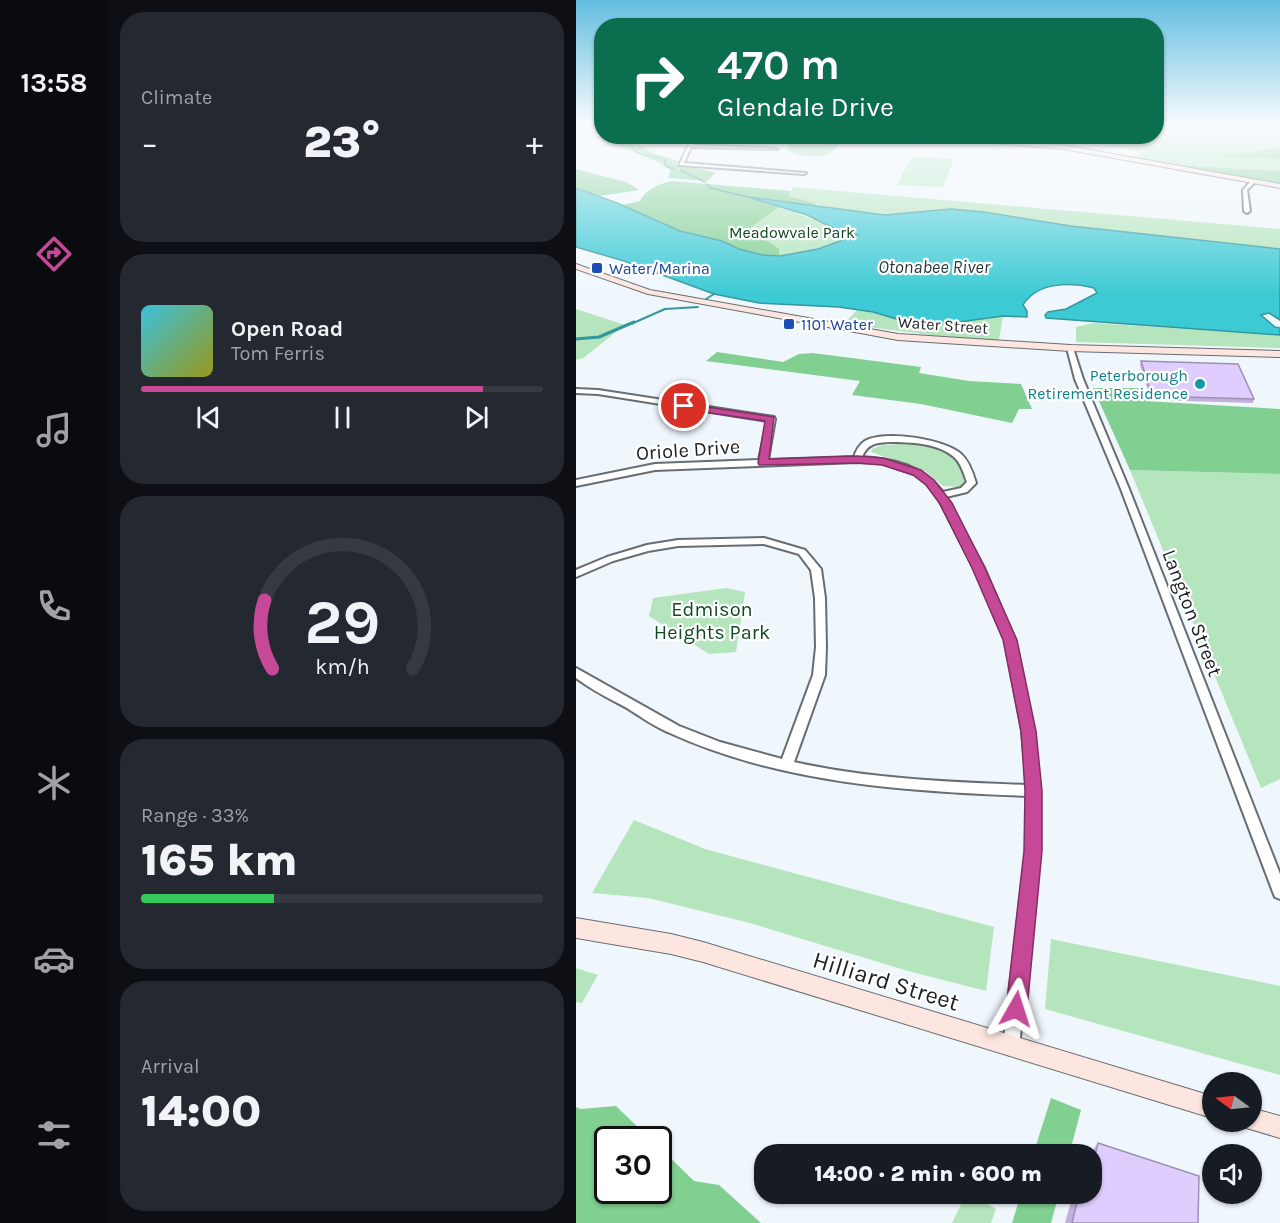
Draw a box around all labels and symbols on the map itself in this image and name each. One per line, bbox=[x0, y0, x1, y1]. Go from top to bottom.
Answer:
park label: Meadowvale Park bbox=[729, 223, 855, 242]
water label: Otonabee River bbox=[878, 256, 991, 278]
place label: Water/Marina bbox=[609, 259, 710, 278]
marker: Water/Marina bbox=[590, 261, 604, 275]
street label: Water Street bbox=[897, 312, 989, 338]
place label: 1101 Water bbox=[801, 315, 873, 334]
marker: 1101 Water bbox=[782, 317, 796, 331]
place label: Peterborough Retirement Residence bbox=[1028, 366, 1188, 403]
marker: Peterborough Retirement Residence bbox=[1193, 377, 1207, 391]
pin bbox=[658, 380, 709, 431]
street label: Oriole Drive bbox=[635, 435, 741, 465]
street label: Langton Street bbox=[1157, 546, 1227, 680]
park label: Edmison Heights Park bbox=[654, 598, 770, 644]
street label: Hilliard Street bbox=[809, 945, 963, 1017]
position arrow bbox=[984, 977, 1048, 1041]
north arrow bbox=[1202, 1072, 1262, 1132]
speed limit sign: 30 bbox=[594, 1126, 672, 1204]

